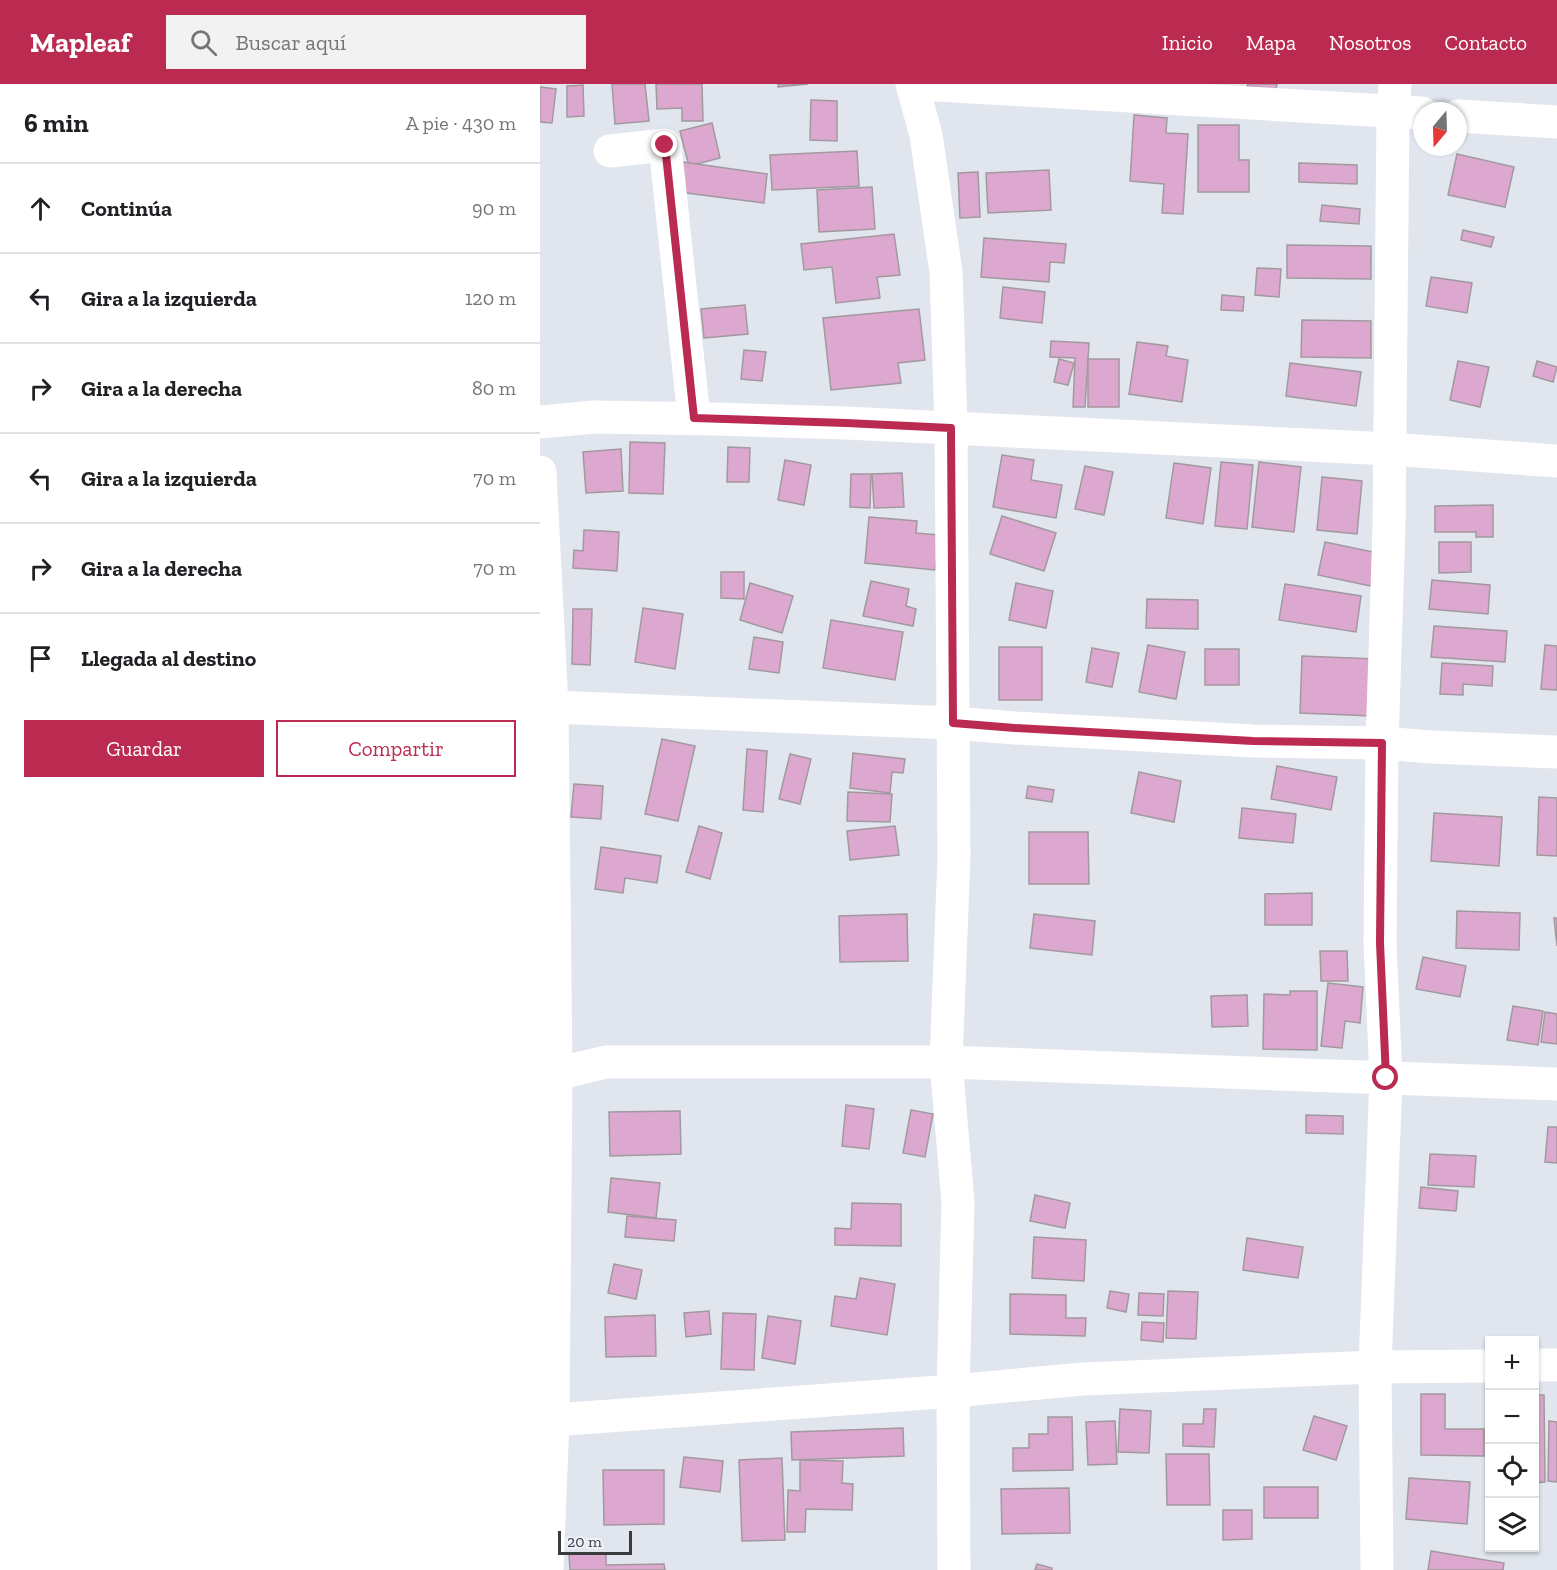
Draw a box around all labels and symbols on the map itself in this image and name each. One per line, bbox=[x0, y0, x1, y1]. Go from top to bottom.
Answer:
north arrow bbox=[1413, 102, 1467, 156]
route end bbox=[651, 131, 677, 157]
route start bbox=[1372, 1064, 1398, 1090]
scale bar bbox=[558, 1528, 632, 1556]

